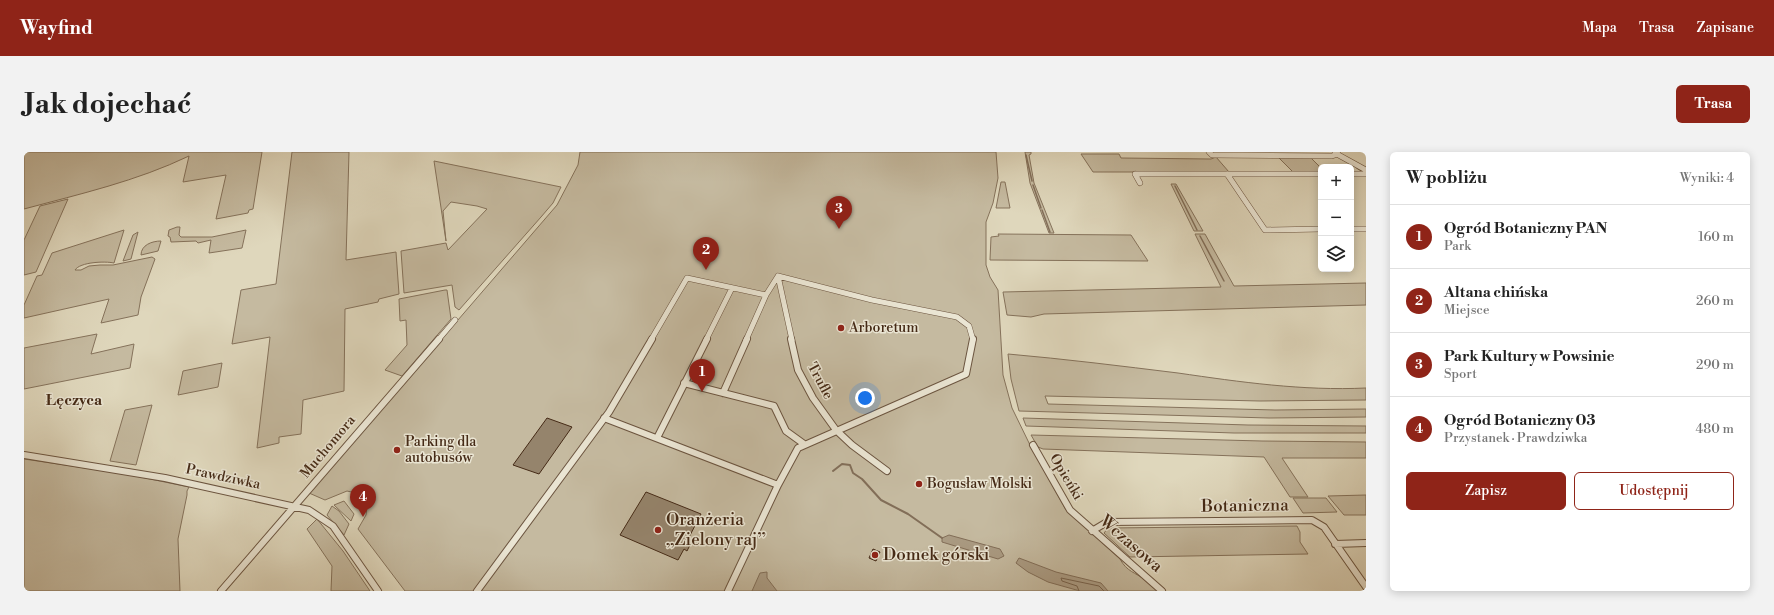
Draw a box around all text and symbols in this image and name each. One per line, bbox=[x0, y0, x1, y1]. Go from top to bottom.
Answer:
text: Wayfind bbox=[20, 16, 93, 40]
text: Mapa bbox=[1582, 19, 1617, 37]
text: Trasa bbox=[1639, 19, 1674, 37]
text: Zapisane bbox=[1696, 19, 1754, 37]
button: Trasa bbox=[1676, 85, 1750, 123]
text: Jak dojechać bbox=[24, 87, 191, 122]
map controls bbox=[1318, 164, 1354, 272]
button: + bbox=[1318, 164, 1354, 200]
text: W pobliżu bbox=[1406, 167, 1487, 189]
text: Wyniki: 4 bbox=[1680, 170, 1734, 186]
pin: 3 bbox=[826, 196, 852, 229]
button: − bbox=[1318, 200, 1354, 236]
text: Ogród Botaniczny PAN bbox=[1444, 219, 1607, 238]
text: 1 bbox=[1416, 229, 1422, 245]
text: 160 m bbox=[1698, 229, 1734, 245]
button: layers bbox=[1318, 236, 1354, 272]
pin: 2 bbox=[693, 237, 719, 270]
text: Park bbox=[1444, 238, 1471, 254]
text: Altana chińska bbox=[1444, 283, 1548, 302]
text: 2 bbox=[1415, 293, 1423, 309]
text: 260 m bbox=[1696, 293, 1734, 309]
text: Miejsce bbox=[1444, 302, 1489, 318]
place label: Arboretum bbox=[848, 319, 919, 337]
marker: Arboretum bbox=[836, 323, 846, 333]
text: Park Kultury w Powsinie bbox=[1444, 347, 1615, 366]
text: 3 bbox=[1415, 357, 1423, 373]
text: 290 m bbox=[1696, 357, 1734, 373]
pin: 1 bbox=[689, 359, 715, 392]
street label: Trufle bbox=[803, 359, 837, 403]
text: Sport bbox=[1444, 366, 1477, 382]
your location bbox=[855, 388, 875, 408]
district label: Łęczyca bbox=[46, 391, 103, 410]
street label: Muchomora bbox=[296, 411, 360, 482]
text: Ogród Botaniczny 03 bbox=[1444, 411, 1596, 430]
text: 4 bbox=[1415, 421, 1423, 437]
text: 480 m bbox=[1696, 421, 1734, 437]
text: Przystanek · Prawdziwka bbox=[1444, 430, 1587, 446]
place label: Parking dla autobusów bbox=[405, 433, 477, 467]
marker: Parking dla autobusów bbox=[392, 445, 402, 455]
street label: Opieńki bbox=[1045, 451, 1087, 504]
street label: Prawdziwka bbox=[184, 460, 263, 494]
button: Zapisz bbox=[1406, 472, 1566, 510]
button: Udostępnij bbox=[1574, 472, 1734, 510]
place label: Bogusław Molski bbox=[926, 475, 1033, 493]
marker: Bogusław Molski bbox=[914, 479, 924, 489]
pin: 4 bbox=[350, 484, 376, 517]
street label: Botaniczna bbox=[1200, 494, 1289, 518]
place label: Oranżeria „Zielony raj” bbox=[666, 509, 766, 551]
street label: Wczasowa bbox=[1094, 510, 1167, 578]
marker: Oranżeria „Zielony raj” bbox=[653, 525, 663, 535]
place label: Domek górski bbox=[883, 544, 990, 566]
marker: Domek górski bbox=[870, 550, 880, 560]

